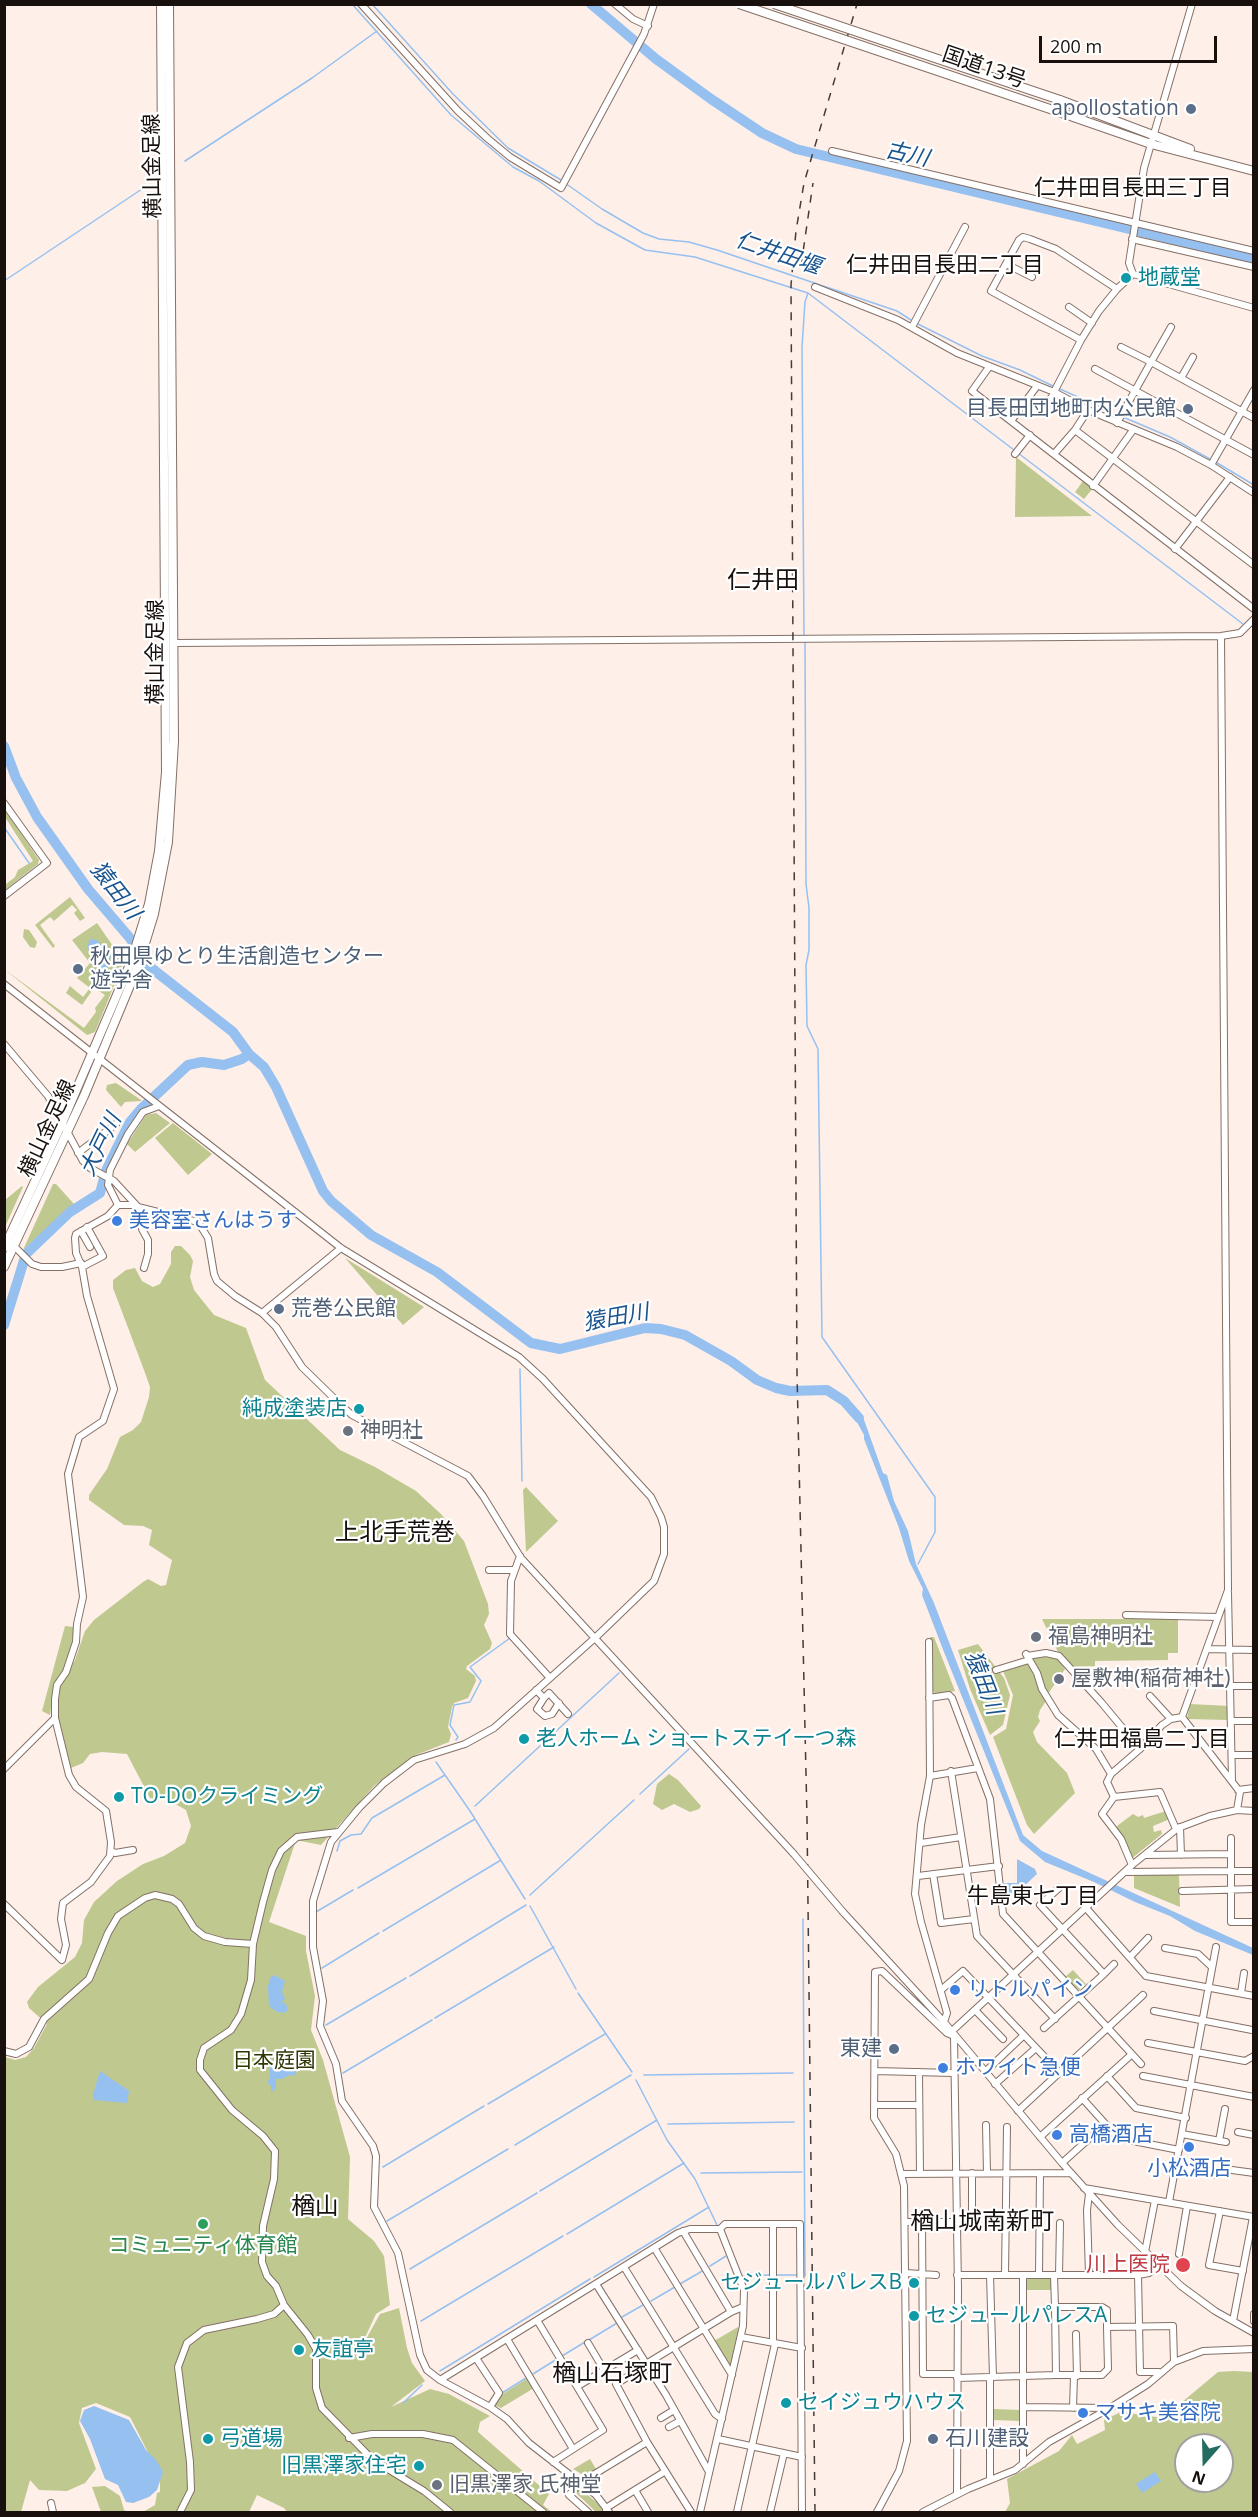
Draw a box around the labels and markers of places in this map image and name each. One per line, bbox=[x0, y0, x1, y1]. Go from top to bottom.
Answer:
place label: apollostation bbox=[1051, 96, 1179, 122]
marker: apollostation bbox=[1184, 102, 1198, 116]
place label: 地蔵堂 bbox=[1138, 265, 1201, 291]
marker: 地蔵堂 bbox=[1119, 271, 1133, 285]
place label: 目長田団地町内公民館 bbox=[966, 396, 1176, 422]
marker: 目長田団地町内公民館 bbox=[1181, 402, 1195, 416]
place label: 秋田県ゆとり生活創造センター 遊学舎 bbox=[90, 944, 384, 994]
marker: 秋田県ゆとり生活創造センター 遊学舎 bbox=[71, 962, 85, 976]
place label: 美容室さんはうす bbox=[129, 1208, 297, 1234]
marker: 美容室さんはうす bbox=[110, 1214, 124, 1228]
place label: 荒巻公民館 bbox=[291, 1296, 396, 1322]
marker: 荒巻公民館 bbox=[272, 1302, 286, 1316]
place label: 純成塗装店 bbox=[242, 1396, 347, 1422]
marker: 純成塗装店 bbox=[352, 1402, 366, 1416]
place label: 神明社 bbox=[360, 1418, 423, 1444]
marker: 神明社 bbox=[341, 1424, 355, 1438]
place label: 福島神明社 bbox=[1048, 1624, 1153, 1650]
marker: 福島神明社 bbox=[1029, 1630, 1043, 1644]
place label: 屋敷神(稲荷神社) bbox=[1071, 1666, 1230, 1692]
marker: 屋敷神(稲荷神社) bbox=[1052, 1672, 1066, 1686]
place label: 老人ホーム ショートステイ一つ森 bbox=[536, 1726, 856, 1752]
marker: 老人ホーム ショートステイ一つ森 bbox=[517, 1732, 531, 1746]
place label: TO-DOクライミング bbox=[131, 1784, 323, 1810]
marker: TO-DOクライミング bbox=[112, 1790, 126, 1804]
place label: リトルパイン bbox=[967, 1977, 1093, 2003]
marker: リトルパイン bbox=[948, 1983, 962, 1997]
place label: 東建 bbox=[840, 2036, 882, 2062]
marker: 東建 bbox=[887, 2042, 901, 2056]
place label: ホワイト急便 bbox=[955, 2055, 1081, 2081]
marker: ホワイト急便 bbox=[936, 2061, 950, 2075]
place label: 高橋酒店 bbox=[1069, 2122, 1153, 2148]
marker: 高橋酒店 bbox=[1050, 2128, 1064, 2142]
marker: 小松酒店 bbox=[1182, 2140, 1196, 2154]
place label: 小松酒店 bbox=[1147, 2156, 1231, 2182]
marker: コミュニティ体育館 bbox=[196, 2217, 210, 2231]
place label: コミュニティ体育館 bbox=[109, 2233, 297, 2259]
place label: 川上医院 bbox=[1086, 2252, 1170, 2278]
marker: 川上医院 bbox=[1174, 2256, 1192, 2274]
place label: セジュールパレスB bbox=[720, 2270, 902, 2296]
marker: セジュールパレスB bbox=[907, 2276, 921, 2290]
place label: セジュールパレスA bbox=[926, 2303, 1107, 2329]
marker: セジュールパレスA bbox=[907, 2309, 921, 2323]
place label: 友誼亭 bbox=[311, 2337, 374, 2363]
marker: 友誼亭 bbox=[292, 2343, 306, 2357]
place label: セイジュウハウス bbox=[798, 2390, 966, 2416]
marker: セイジュウハウス bbox=[779, 2396, 793, 2410]
place label: マサキ美容院 bbox=[1095, 2400, 1221, 2426]
marker: マサキ美容院 bbox=[1076, 2406, 1090, 2420]
place label: 弓道場 bbox=[220, 2426, 283, 2452]
place label: 石川建設 bbox=[945, 2426, 1029, 2452]
marker: 弓道場 bbox=[201, 2432, 215, 2446]
marker: 石川建設 bbox=[926, 2432, 940, 2446]
place label: 旧黒澤家住宅 bbox=[281, 2453, 407, 2479]
marker: 旧黒澤家住宅 bbox=[412, 2459, 426, 2473]
place label: 旧黒澤家 氏神堂 bbox=[449, 2472, 601, 2498]
marker: 旧黒澤家 氏神堂 bbox=[430, 2478, 444, 2492]

